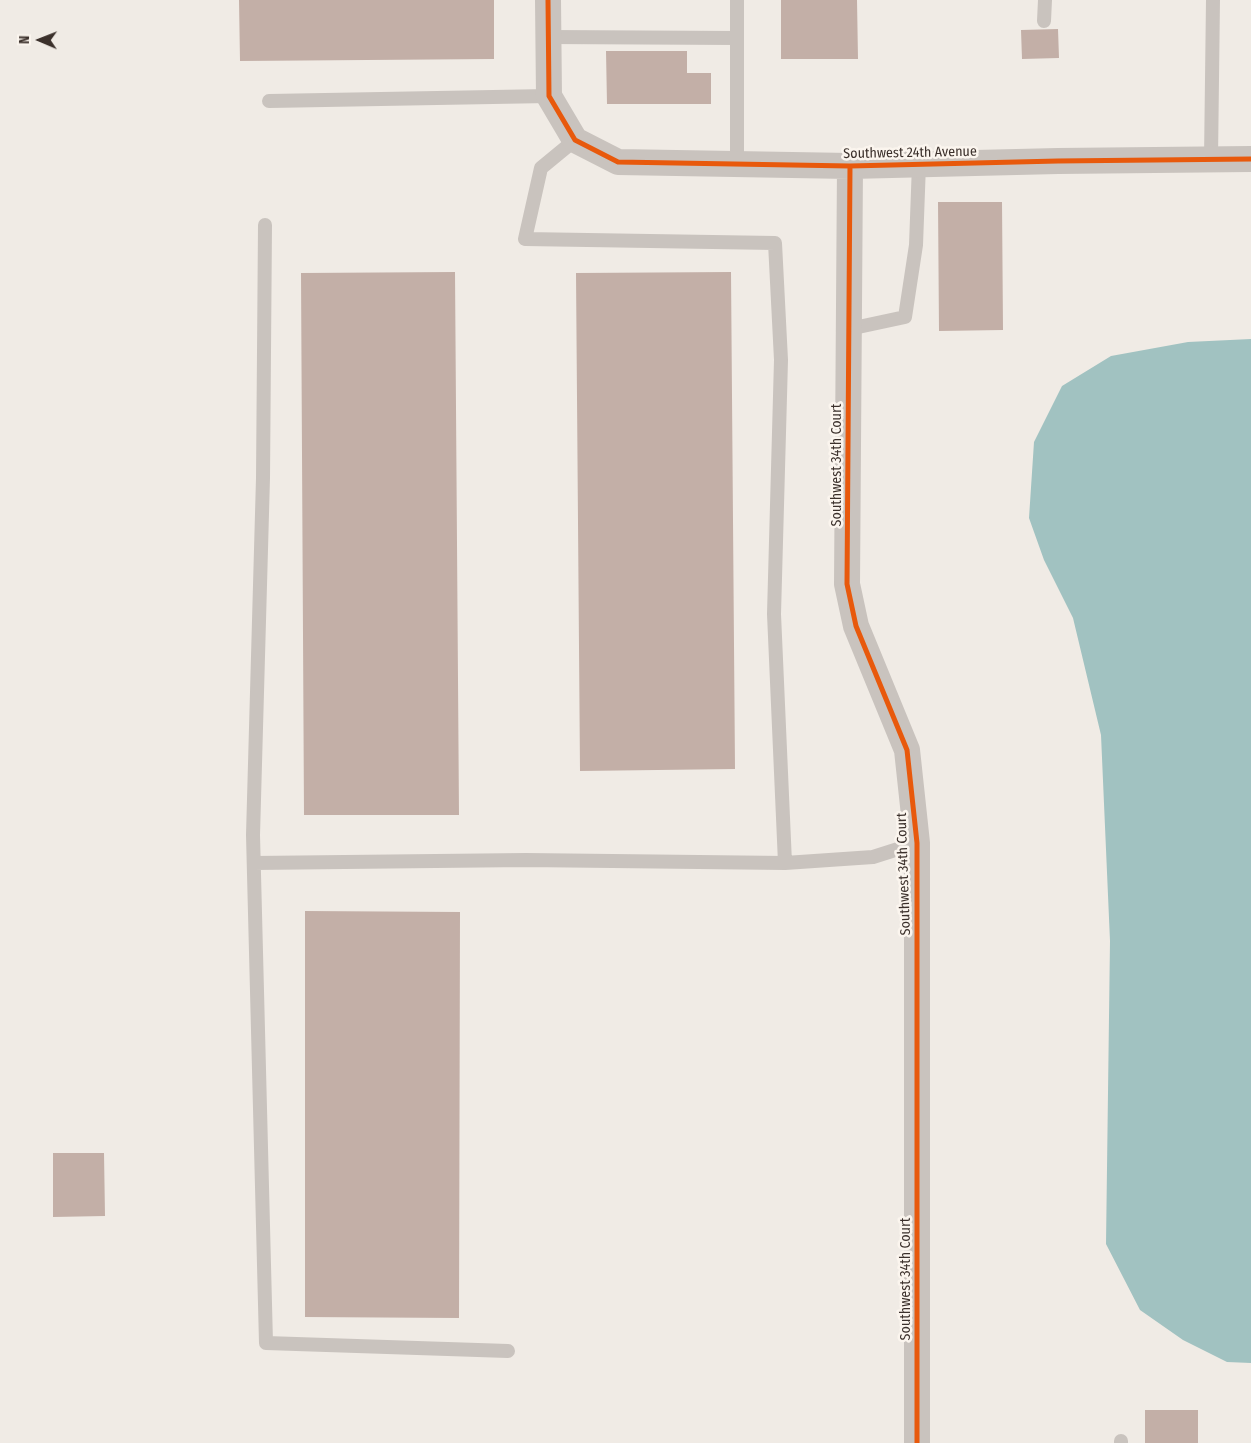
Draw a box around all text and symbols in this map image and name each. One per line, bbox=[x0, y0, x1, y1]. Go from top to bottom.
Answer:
north arrow bbox=[15, 15, 65, 65]
text: N bbox=[16, 35, 33, 44]
street label: Southwest 24th Avenue bbox=[843, 143, 977, 163]
street label: Southwest 34th Court bbox=[829, 404, 845, 526]
street label: Southwest 34th Court bbox=[893, 812, 915, 936]
street label: Southwest 34th Court bbox=[898, 1218, 914, 1340]

